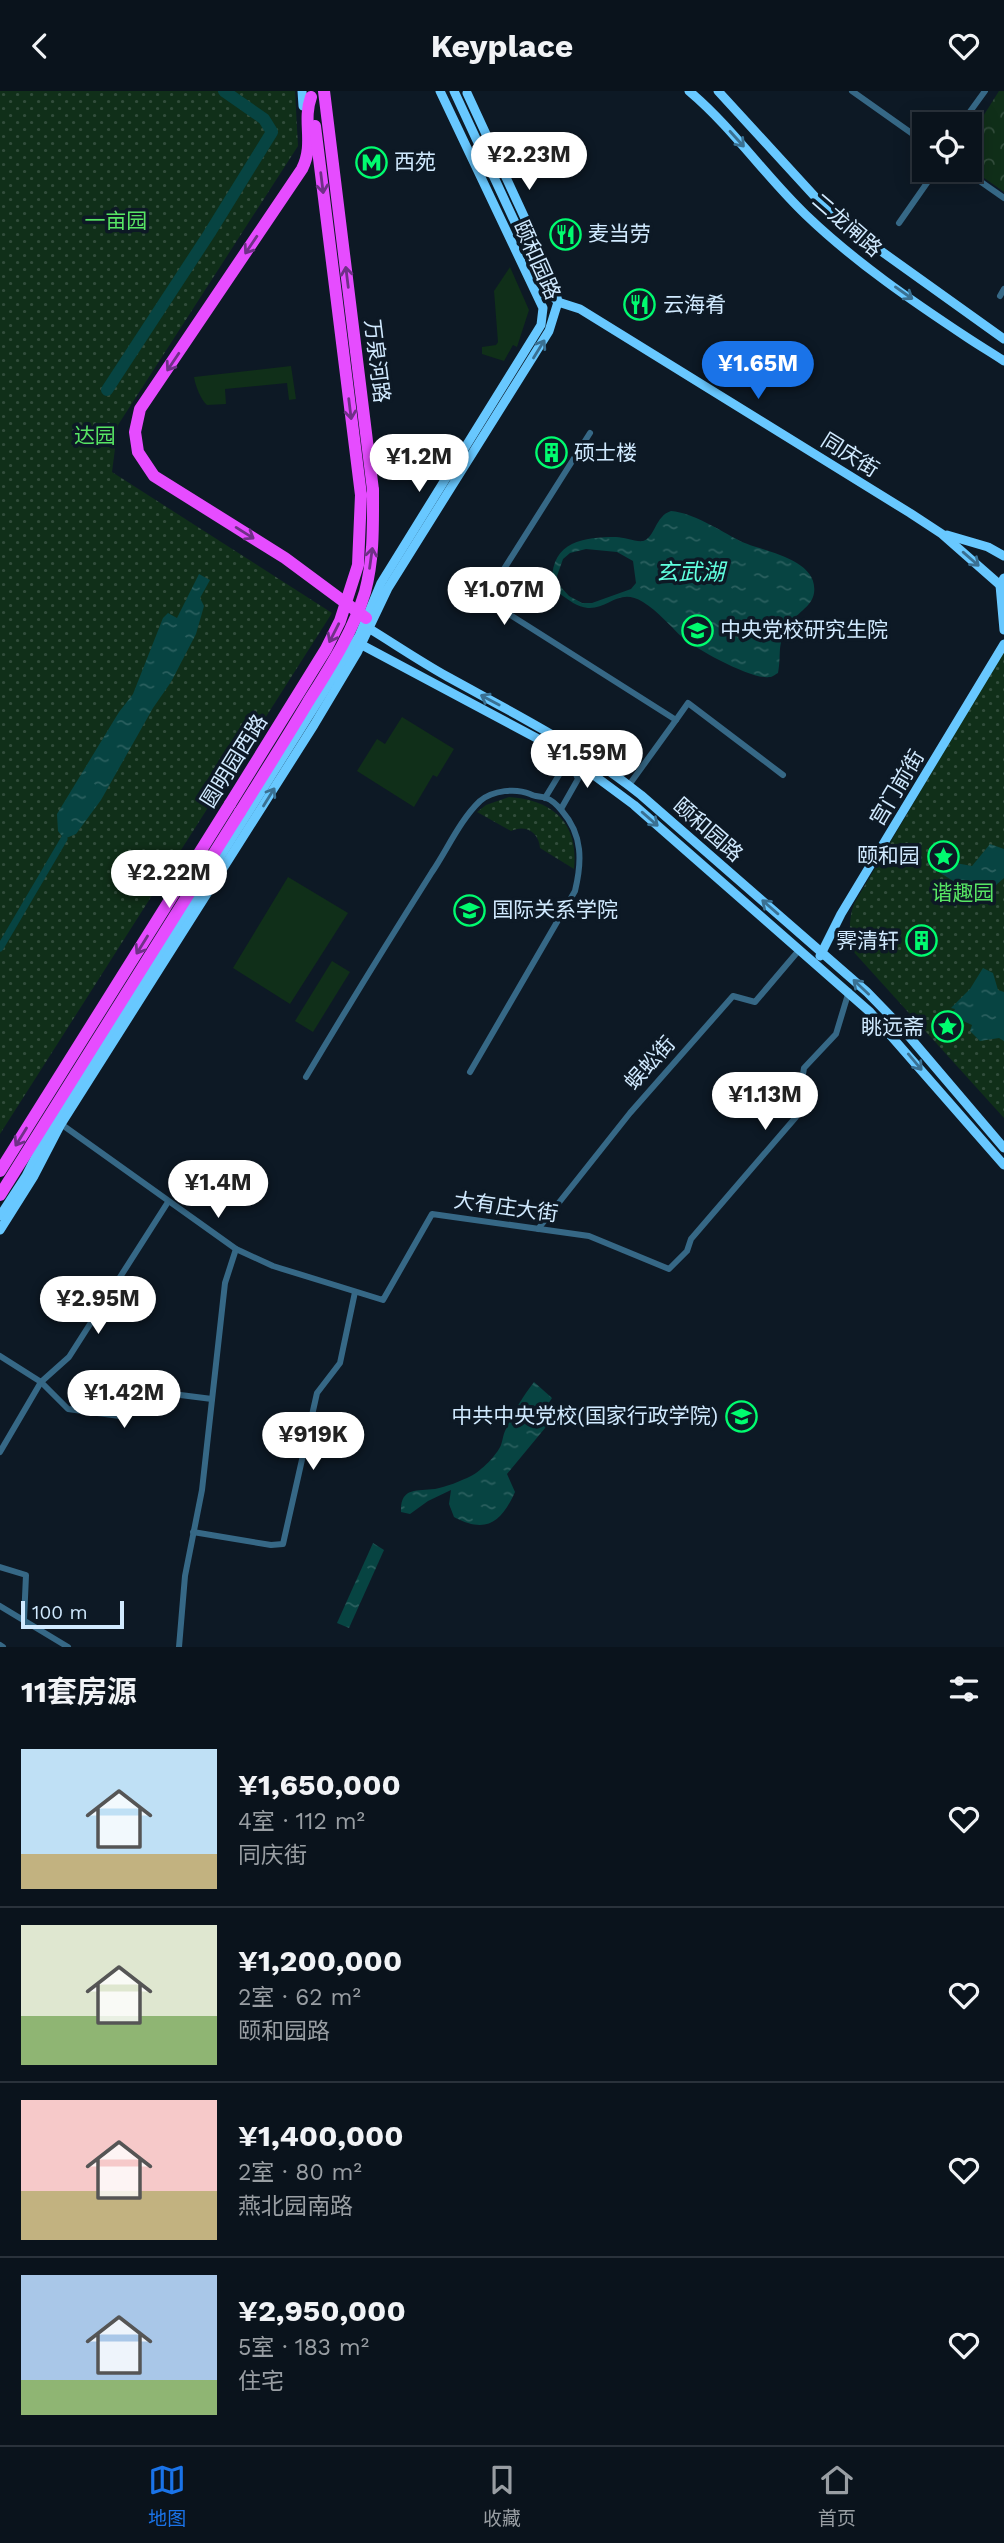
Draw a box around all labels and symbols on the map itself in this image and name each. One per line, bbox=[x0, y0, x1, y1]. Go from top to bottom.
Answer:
one-way arrow bbox=[729, 130, 746, 147]
pin: ¥2.23M bbox=[472, 133, 586, 192]
metro station icon: 西苑 bbox=[354, 145, 388, 179]
place label: 西苑 bbox=[394, 149, 436, 174]
one-way arrow bbox=[316, 171, 329, 194]
street label: 二龙闸路 bbox=[807, 188, 887, 262]
park label: 一亩园 bbox=[85, 208, 148, 233]
street label: 颐和园路 bbox=[509, 216, 566, 303]
restaurant icon: 麦当劳 bbox=[548, 217, 582, 251]
place label: 麦当劳 bbox=[588, 221, 651, 246]
one-way arrow bbox=[244, 235, 259, 254]
one-way arrow bbox=[341, 266, 354, 288]
one-way arrow bbox=[894, 285, 913, 300]
restaurant icon: 云海肴 bbox=[623, 288, 657, 322]
place label: 云海肴 bbox=[663, 292, 726, 317]
street label: 万泉河路 bbox=[360, 318, 395, 404]
one-way arrow bbox=[532, 339, 546, 359]
pin: ¥1.65M bbox=[701, 341, 815, 401]
one-way arrow bbox=[165, 352, 180, 371]
one-way arrow bbox=[344, 397, 357, 420]
park label: 达园 bbox=[74, 423, 116, 448]
street label: 同庆街 bbox=[817, 427, 884, 482]
pin: ¥1.2M bbox=[370, 435, 468, 494]
building icon: 硕士楼 bbox=[534, 436, 568, 470]
place label: 硕士楼 bbox=[574, 440, 637, 465]
one-way arrow bbox=[234, 527, 254, 541]
one-way arrow bbox=[365, 547, 378, 569]
one-way arrow bbox=[961, 551, 979, 567]
water label: 玄武湖 bbox=[656, 559, 728, 586]
pin: ¥1.07M bbox=[447, 567, 561, 627]
school or university icon: 中央党校研究生院 bbox=[680, 613, 714, 647]
place label: 中央党校研究生院 bbox=[720, 617, 888, 642]
one-way arrow bbox=[327, 622, 341, 643]
one-way arrow bbox=[480, 692, 501, 706]
street label: 圆明园西路 bbox=[195, 710, 272, 812]
pin: ¥1.59M bbox=[530, 731, 644, 790]
street label: 宫门前街 bbox=[864, 745, 929, 830]
one-way arrow bbox=[262, 788, 276, 808]
street label: 颐和园路 bbox=[668, 793, 748, 867]
one-way arrow bbox=[641, 811, 659, 827]
place icon: 颐和园 bbox=[926, 839, 960, 873]
place label: 颐和园 bbox=[857, 843, 920, 868]
pin: ¥2.22M bbox=[112, 851, 226, 910]
park label: 谐趣园 bbox=[932, 880, 995, 905]
school or university icon: 国际关系学院 bbox=[452, 893, 486, 927]
place label: 国际关系学院 bbox=[492, 897, 618, 922]
one-way arrow bbox=[762, 899, 780, 915]
building icon: 霁清轩 bbox=[905, 924, 939, 958]
place label: 霁清轩 bbox=[836, 928, 899, 953]
one-way arrow bbox=[134, 934, 148, 954]
one-way arrow bbox=[853, 978, 870, 995]
place icon: 眺远斋 bbox=[930, 1010, 964, 1044]
place label: 眺远斋 bbox=[861, 1014, 924, 1039]
street label: 蜈蚣街 bbox=[619, 1031, 680, 1094]
one-way arrow bbox=[907, 1053, 923, 1071]
pin: ¥1.13M bbox=[708, 1073, 822, 1132]
one-way arrow bbox=[13, 1127, 27, 1147]
pin: ¥1.4M bbox=[169, 1161, 267, 1220]
street label: 大有庄大街 bbox=[452, 1187, 560, 1226]
pin: ¥2.95M bbox=[41, 1277, 155, 1336]
pin: ¥1.42M bbox=[67, 1371, 181, 1430]
school or university icon: 中共中央党校(国家行政学院) bbox=[724, 1399, 758, 1433]
place label: 中共中央党校(国家行政学院) bbox=[451, 1403, 718, 1428]
pin: ¥919K bbox=[264, 1413, 362, 1472]
scale bar bbox=[21, 1598, 124, 1630]

